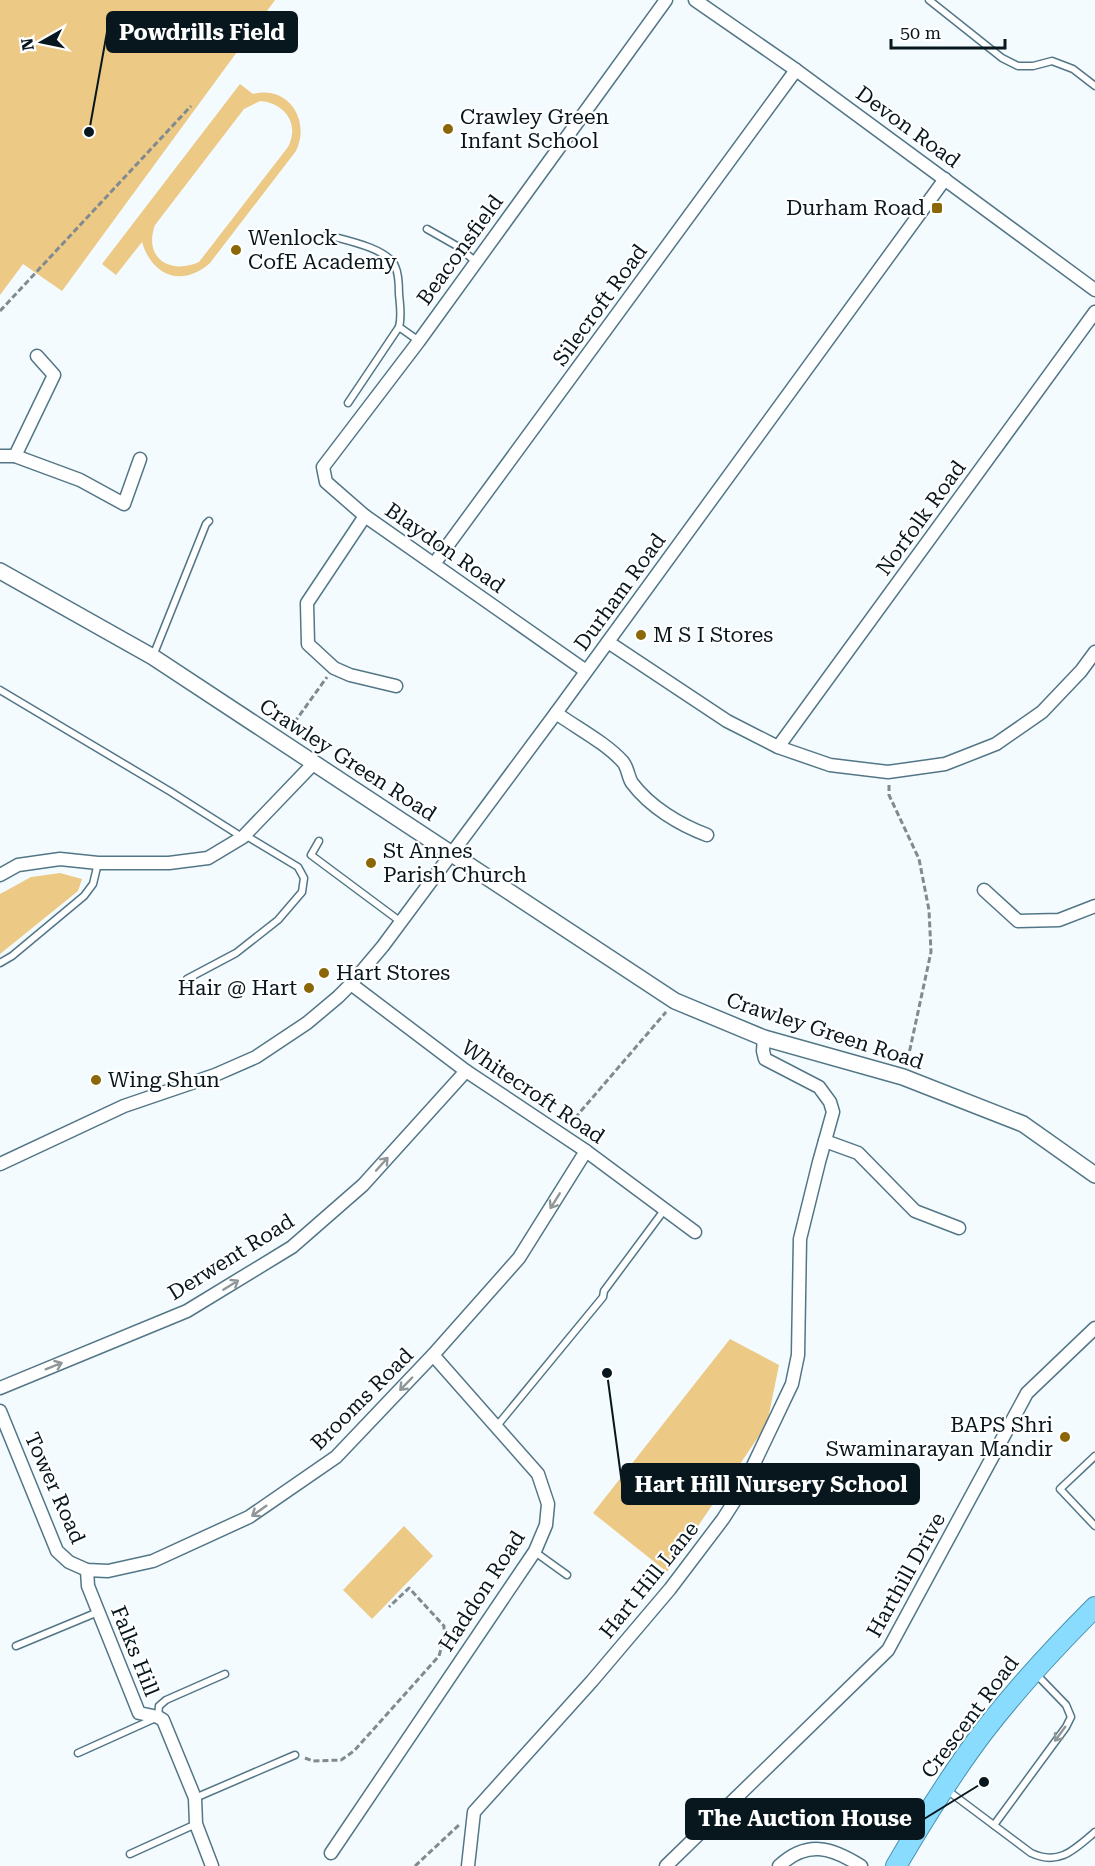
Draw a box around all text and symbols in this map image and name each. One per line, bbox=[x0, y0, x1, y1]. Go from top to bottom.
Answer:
north arrow bbox=[12, 12, 72, 72]
callout: Powdrills Field bbox=[107, 12, 297, 52]
scale bar bbox=[891, 12, 1005, 50]
text: Powdrills Field bbox=[119, 20, 285, 45]
text: 50 m bbox=[900, 22, 941, 43]
text: N bbox=[17, 37, 38, 52]
street label: Devon Road bbox=[851, 81, 965, 173]
place label: Crawley Green Infant School bbox=[460, 105, 609, 153]
marker: Crawley Green Infant School bbox=[441, 122, 455, 136]
street label: Beaconsfield bbox=[412, 190, 508, 310]
place label: Durham Road bbox=[786, 196, 926, 220]
marker: Durham Road bbox=[930, 201, 944, 215]
place label: Wenlock CofE Academy bbox=[248, 226, 397, 274]
street label: Silecroft Road bbox=[548, 239, 652, 370]
marker: Wenlock CofE Academy bbox=[229, 243, 243, 257]
street label: Norfolk Road bbox=[871, 456, 971, 580]
street label: Blaydon Road bbox=[381, 498, 510, 598]
street label: Durham Road bbox=[569, 528, 671, 655]
place label: M S I Stores bbox=[653, 623, 773, 647]
marker: M S I Stores bbox=[634, 628, 648, 642]
street label: Crawley Green Road bbox=[255, 694, 441, 826]
place label: St Annes Parish Church bbox=[383, 839, 527, 887]
marker: St Annes Parish Church bbox=[364, 856, 378, 870]
place label: Hart Stores bbox=[336, 961, 450, 985]
marker: Hart Stores bbox=[317, 966, 331, 980]
place label: Hair @ Hart bbox=[178, 976, 297, 1000]
marker: Hair @ Hart bbox=[302, 981, 316, 995]
street label: Crawley Green Road bbox=[723, 988, 927, 1074]
street label: Whitecroft Road bbox=[457, 1035, 610, 1149]
place label: Wing Shun bbox=[108, 1068, 220, 1092]
marker: Wing Shun bbox=[89, 1073, 103, 1087]
one-way arrow bbox=[375, 1156, 389, 1171]
one-way arrow bbox=[548, 1192, 560, 1209]
street label: Derwent Road bbox=[164, 1208, 299, 1305]
one-way arrow bbox=[222, 1278, 239, 1290]
street label: Brooms Road bbox=[306, 1343, 418, 1455]
one-way arrow bbox=[44, 1360, 63, 1371]
one-way arrow bbox=[399, 1376, 413, 1391]
place label: BAPS Shri Swaminarayan Mandir bbox=[826, 1413, 1053, 1461]
street label: Tower Road bbox=[20, 1429, 90, 1548]
marker: BAPS Shri Swaminarayan Mandir bbox=[1058, 1430, 1072, 1444]
callout: Hart Hill Nursery School bbox=[622, 1464, 919, 1504]
text: Hart Hill Nursery School bbox=[634, 1472, 908, 1497]
one-way arrow bbox=[251, 1505, 267, 1517]
street label: Harthill Drive bbox=[862, 1508, 950, 1642]
street label: Hart Hill Lane bbox=[595, 1517, 703, 1643]
street label: Haddon Road bbox=[434, 1526, 530, 1656]
street label: Falks Hill bbox=[106, 1602, 164, 1700]
street label: Crescent Road bbox=[916, 1651, 1024, 1783]
one-way arrow bbox=[1054, 1726, 1067, 1742]
callout: The Auction House bbox=[686, 1799, 924, 1839]
text: The Auction House bbox=[698, 1806, 912, 1831]

